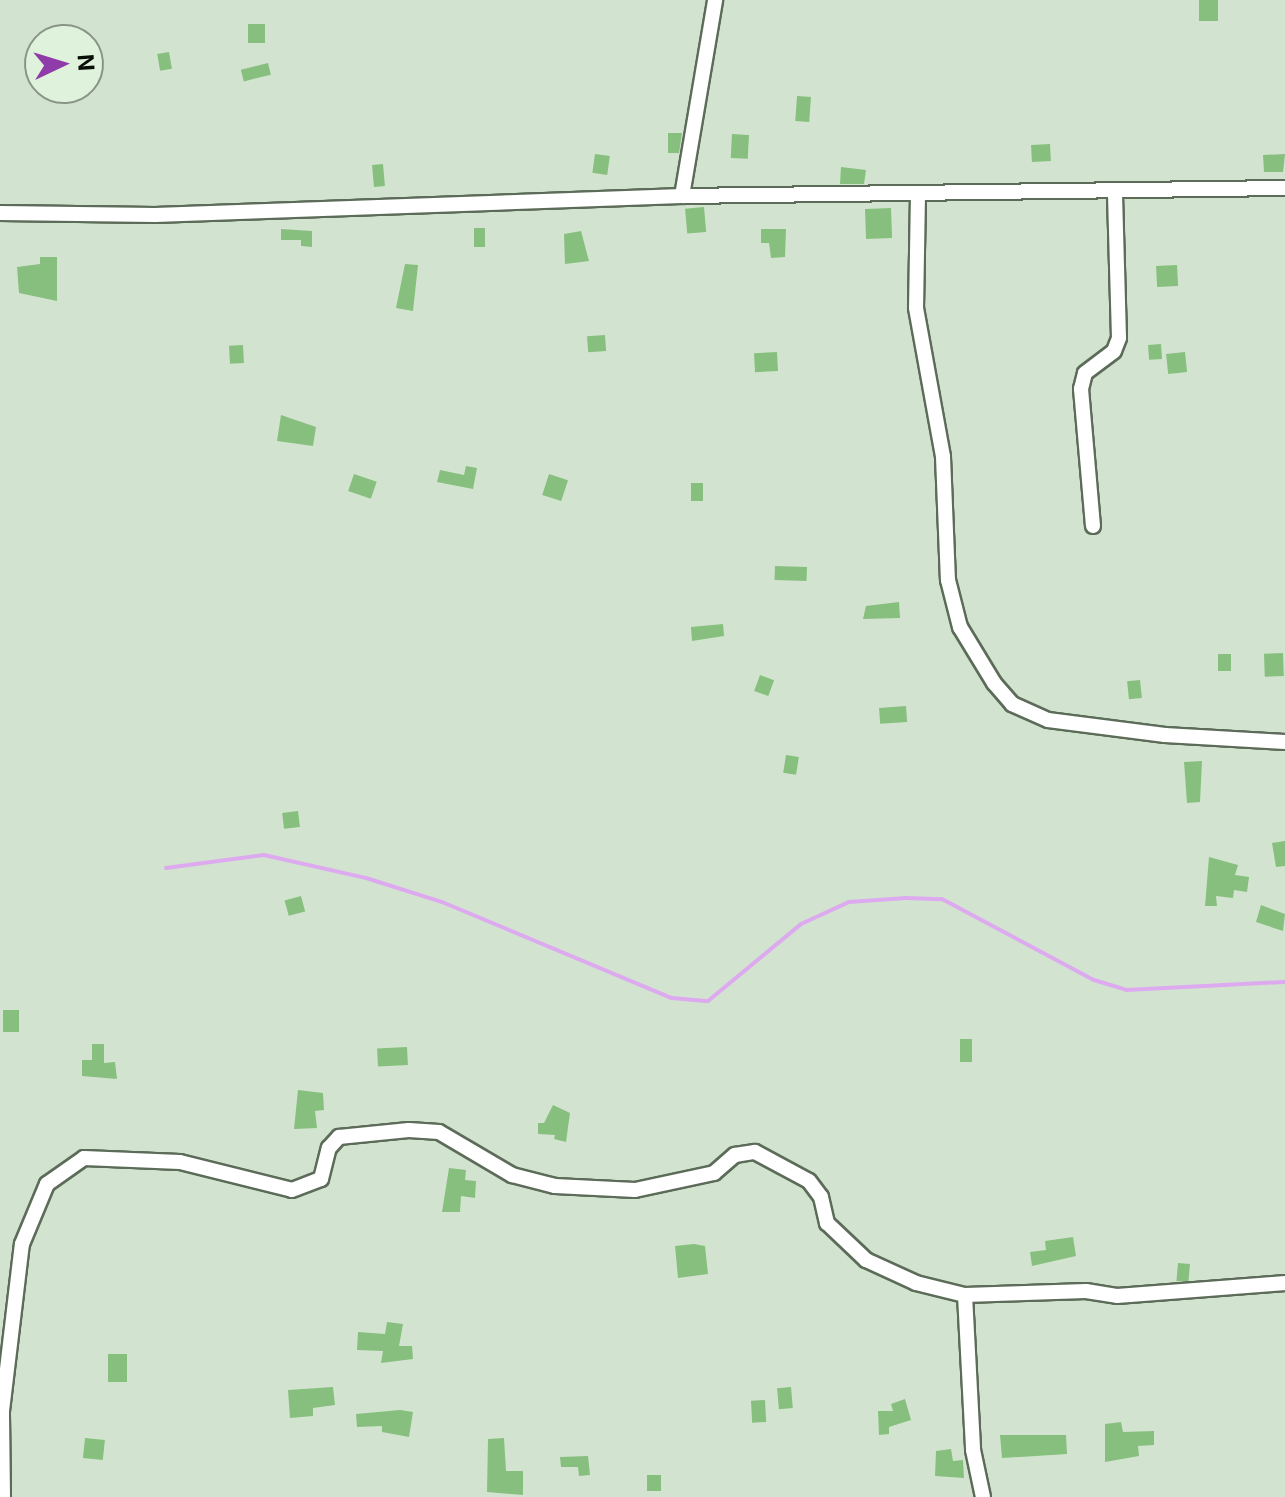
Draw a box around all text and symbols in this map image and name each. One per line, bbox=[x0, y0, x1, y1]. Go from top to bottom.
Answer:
north arrow bbox=[24, 24, 104, 104]
text: N bbox=[72, 53, 100, 72]

